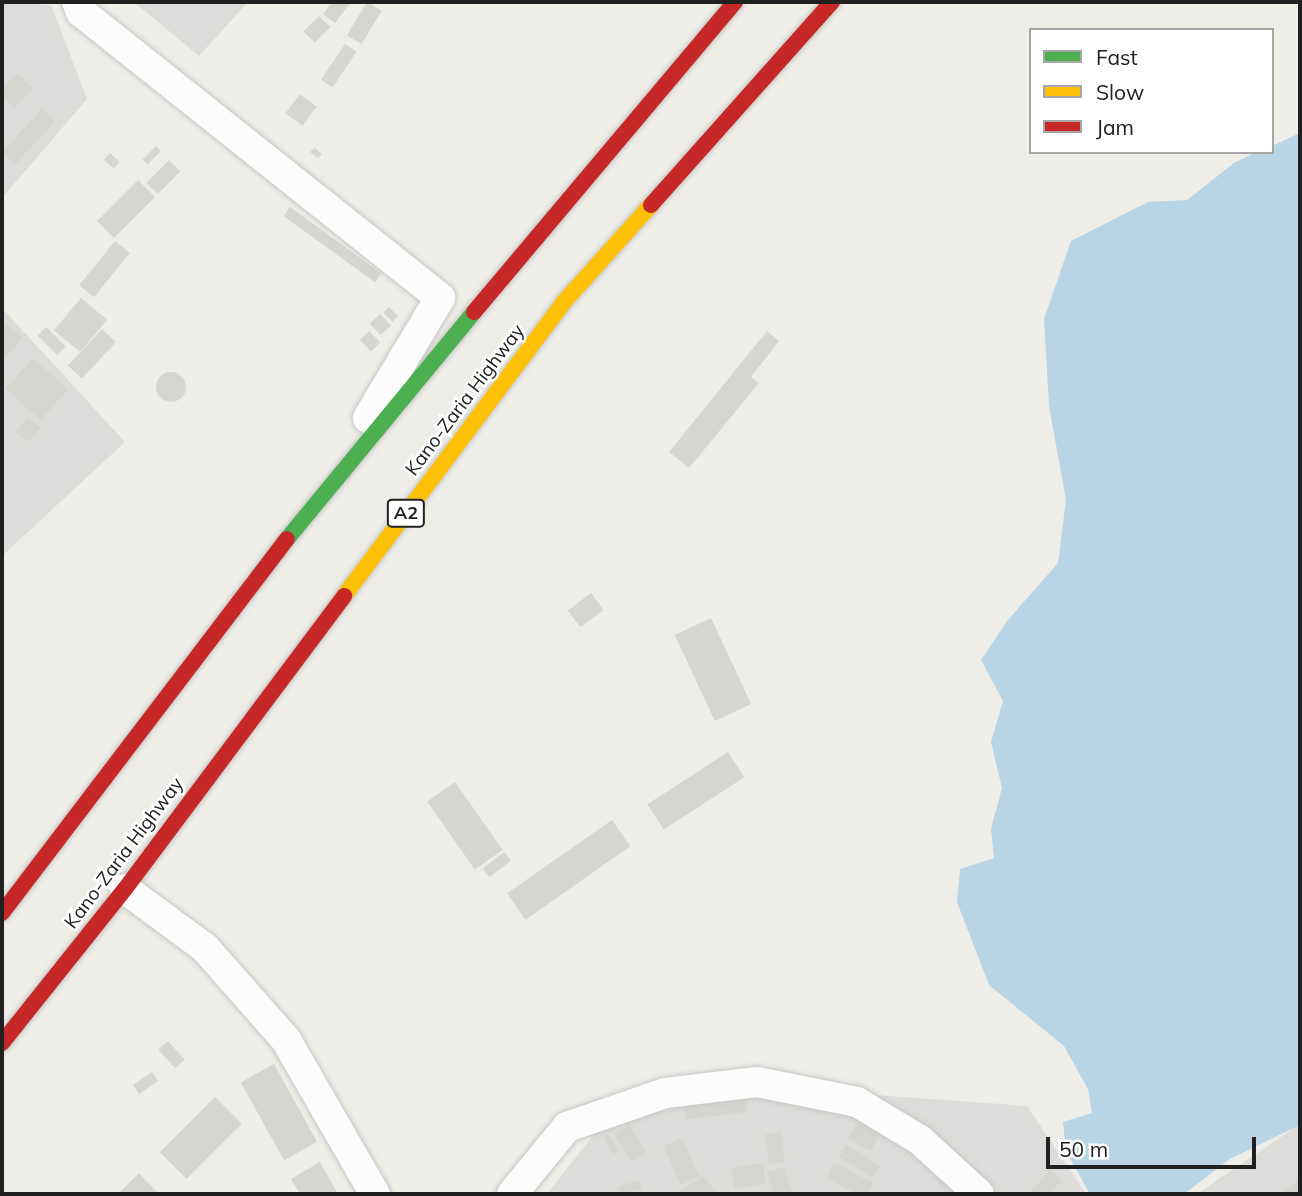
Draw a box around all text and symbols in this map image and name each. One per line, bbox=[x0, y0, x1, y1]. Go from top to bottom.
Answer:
legend bbox=[1029, 28, 1274, 154]
text: Fast bbox=[1096, 44, 1138, 70]
text: Slow bbox=[1096, 79, 1144, 105]
text: Jam bbox=[1096, 114, 1134, 140]
street label: Kano-Zaria Highway bbox=[401, 320, 529, 480]
road number: A2 bbox=[387, 499, 425, 528]
street label: Kano-Zaria Highway bbox=[60, 773, 188, 933]
scale bar bbox=[1050, 1122, 1260, 1166]
text: 50 m bbox=[1059, 1136, 1108, 1162]

